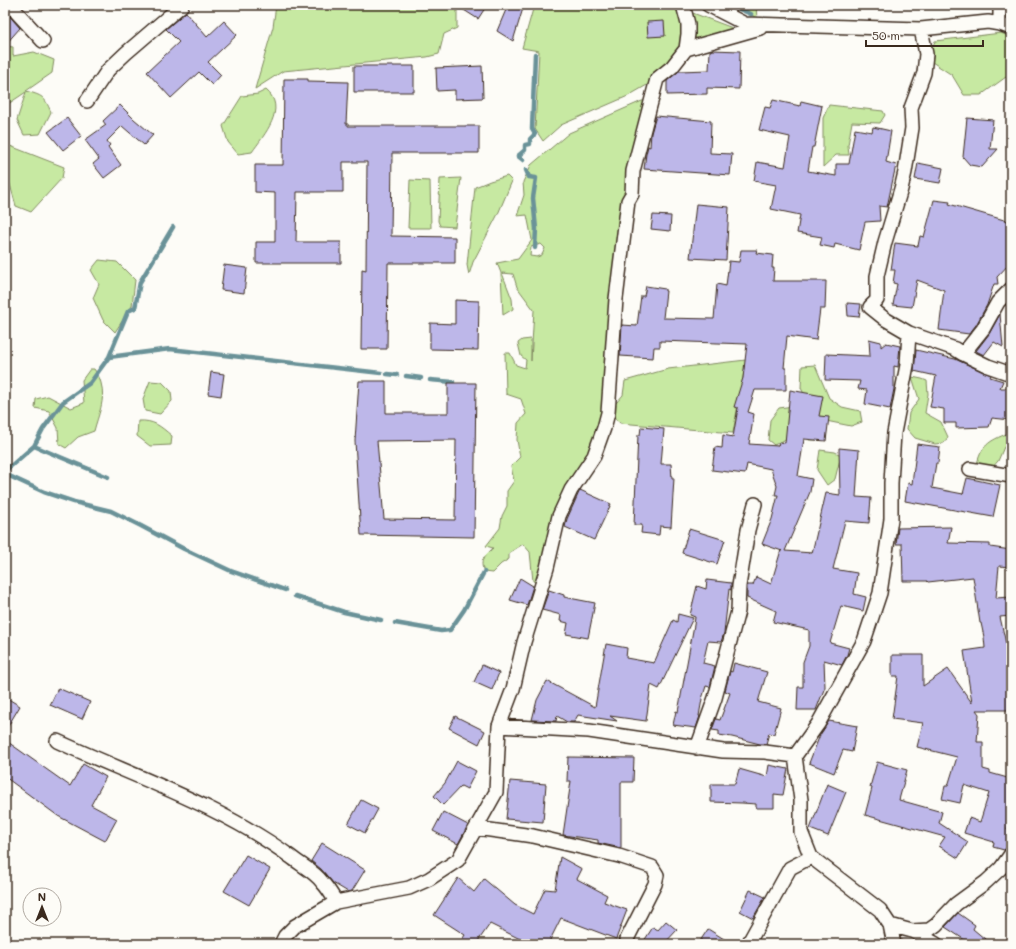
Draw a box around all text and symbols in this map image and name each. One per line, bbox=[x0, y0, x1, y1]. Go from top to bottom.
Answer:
scale bar bbox=[866, 22, 983, 48]
text: 50 m bbox=[872, 27, 900, 43]
north arrow bbox=[22, 887, 62, 927]
text: N bbox=[38, 889, 46, 904]

